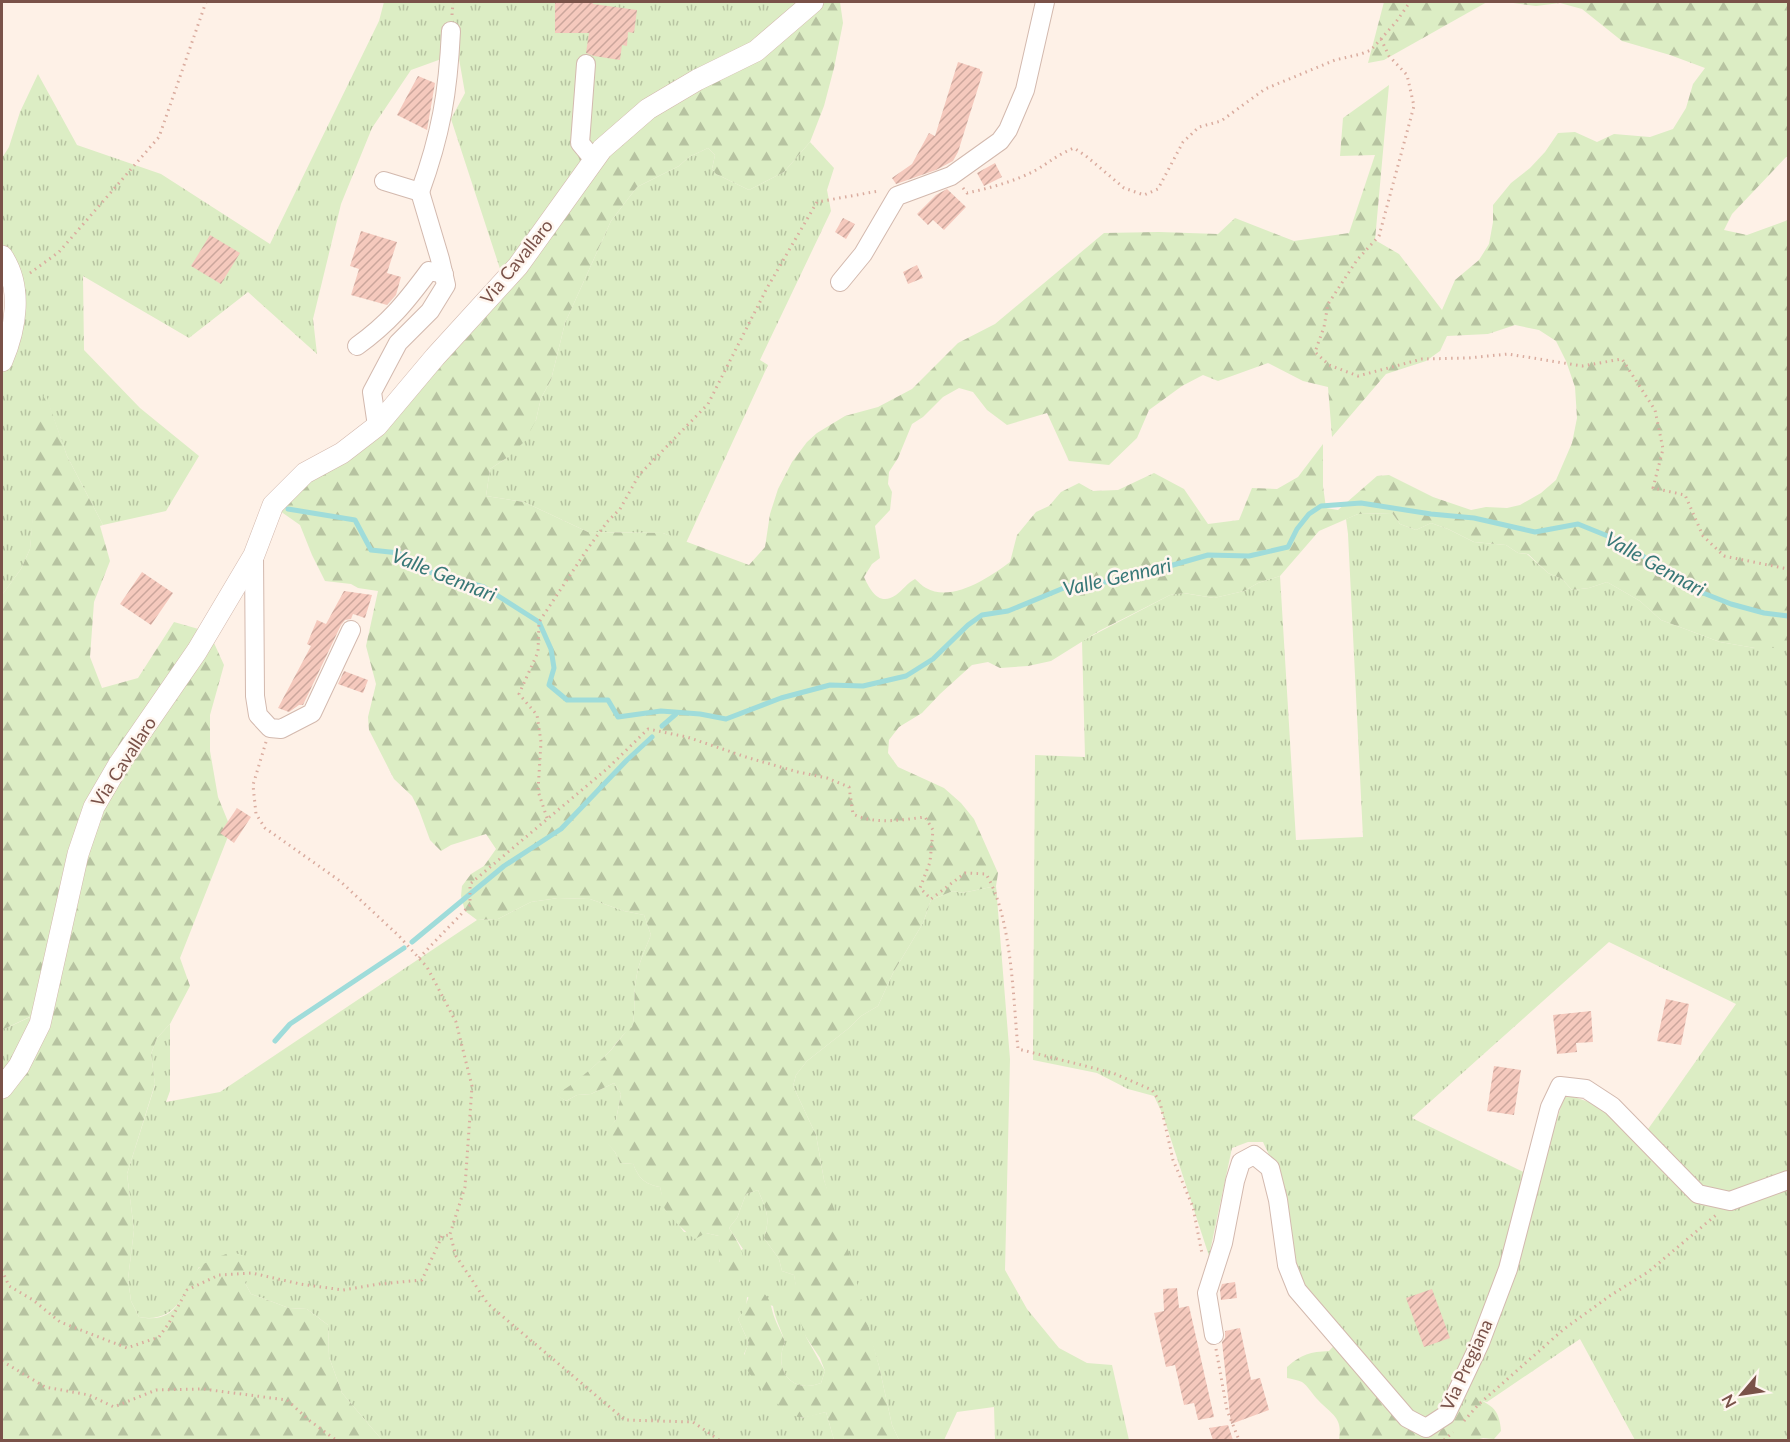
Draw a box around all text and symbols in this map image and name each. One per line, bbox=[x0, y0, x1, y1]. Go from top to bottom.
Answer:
street label: Via Cavallaro bbox=[475, 215, 557, 308]
water label: Valle Gennari bbox=[1601, 526, 1710, 601]
water label: Valle Gennari bbox=[389, 542, 500, 606]
water label: Valle Gennari bbox=[1060, 552, 1174, 600]
street label: Via Cavallaro bbox=[86, 712, 160, 811]
street label: Via Pregiana bbox=[1435, 1316, 1497, 1414]
north arrow bbox=[1712, 1364, 1772, 1424]
text: N bbox=[1717, 1392, 1740, 1412]

